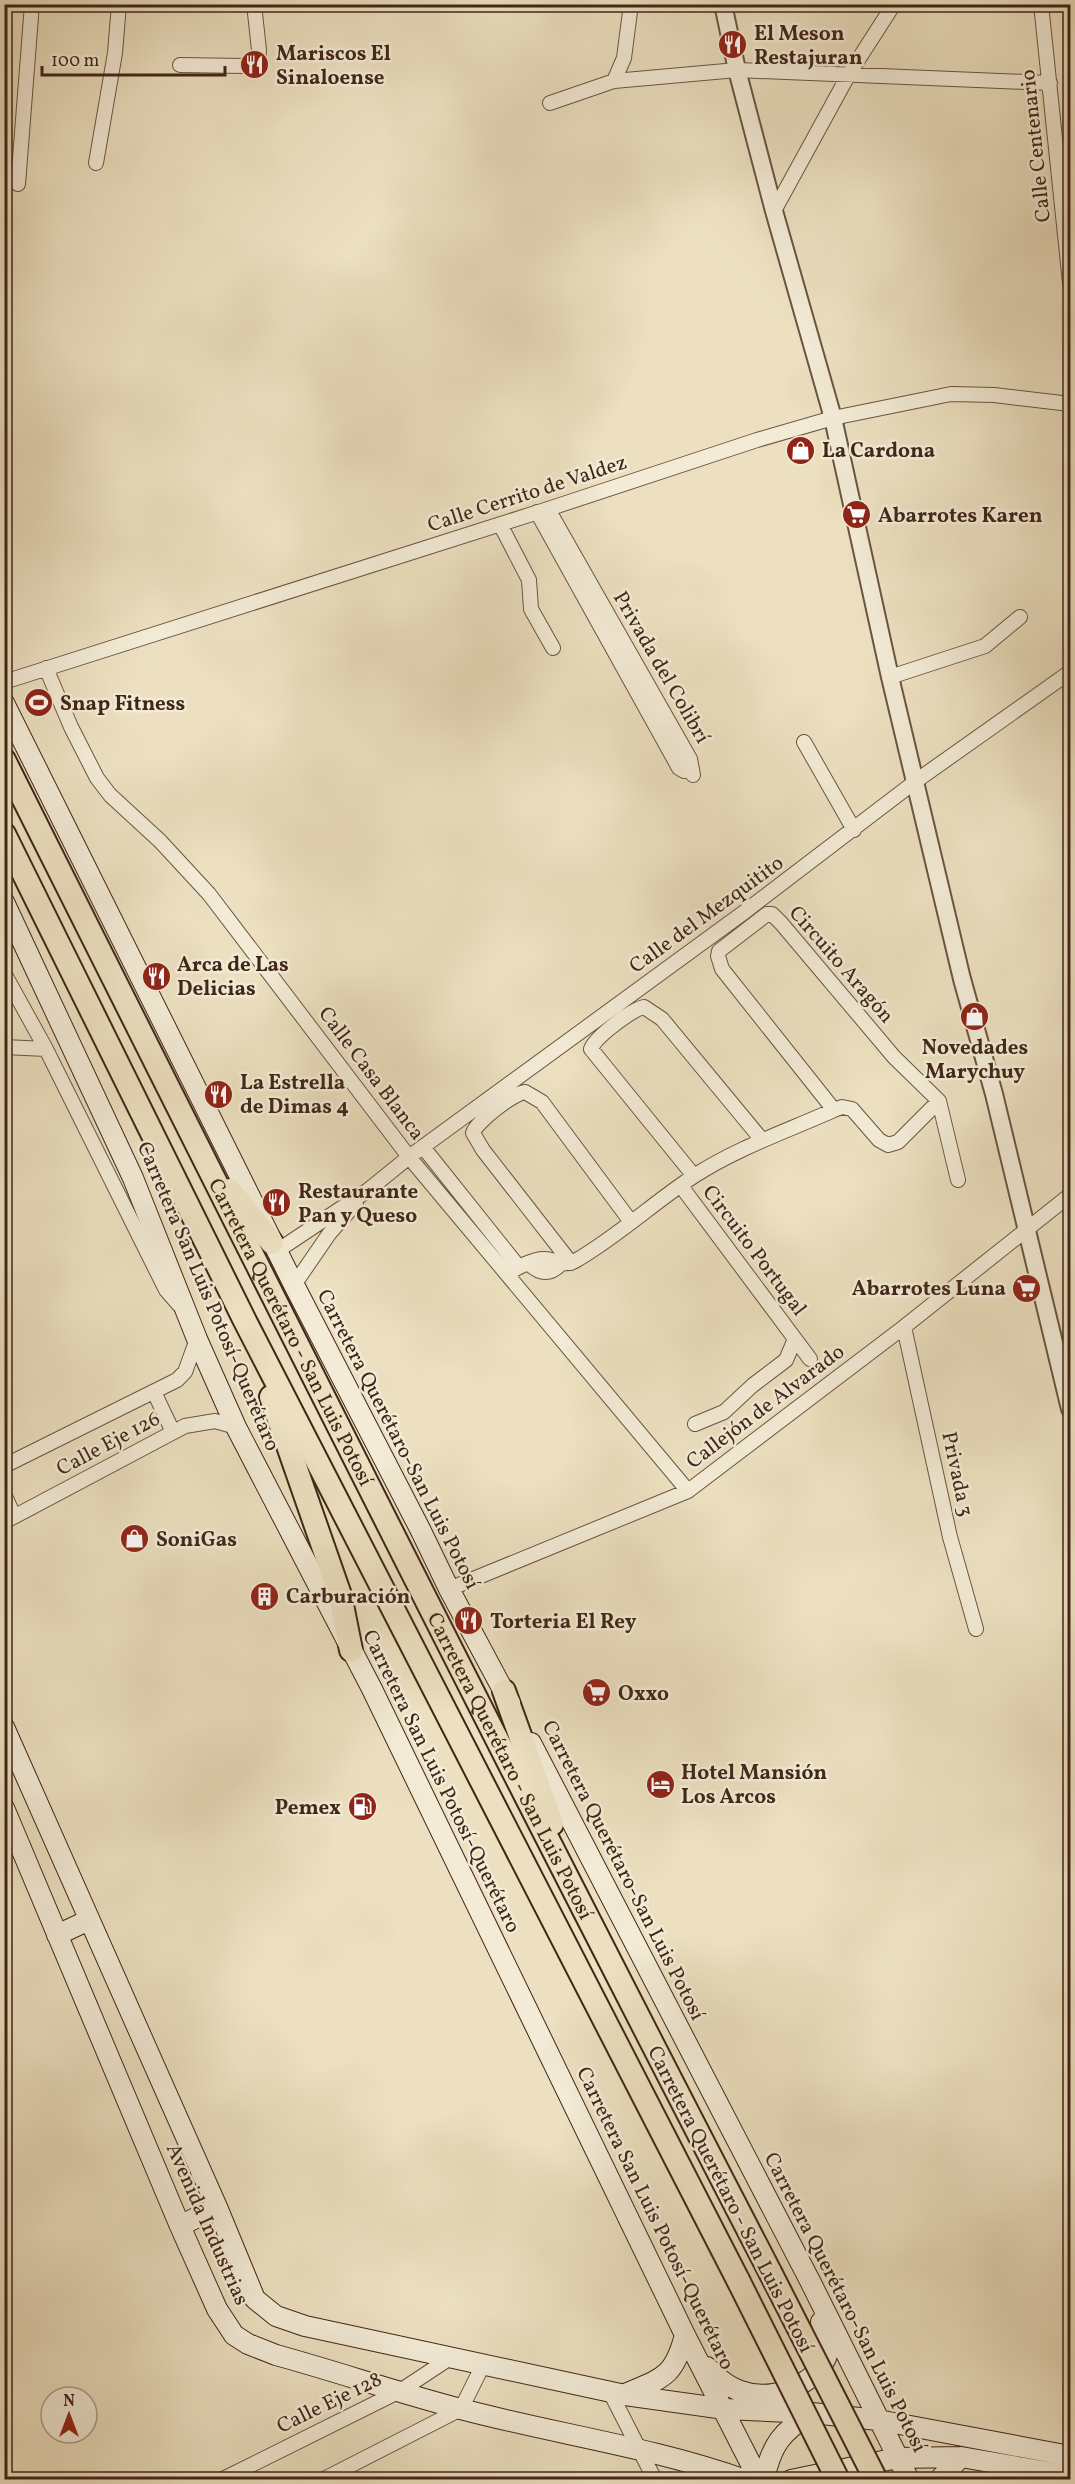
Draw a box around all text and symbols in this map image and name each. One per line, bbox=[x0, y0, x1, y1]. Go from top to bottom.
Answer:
place label: El Meson Restajuran bbox=[754, 20, 863, 73]
restaurant icon: El Meson Restajuran bbox=[717, 29, 749, 61]
scale bar bbox=[42, 39, 225, 77]
place label: Mariscos El Sinaloense bbox=[276, 40, 391, 93]
text: 100 m bbox=[51, 49, 100, 74]
restaurant icon: Mariscos El Sinaloense bbox=[239, 49, 271, 81]
street label: Calle Centenario bbox=[1014, 68, 1059, 224]
shop icon: La Cardona bbox=[785, 434, 817, 466]
place label: La Cardona bbox=[822, 437, 935, 466]
street label: Calle Cerrito de Valdez bbox=[424, 449, 631, 540]
supermarket icon: Abarrotes Karen bbox=[841, 499, 873, 531]
place label: Abarrotes Karen bbox=[878, 502, 1043, 531]
street label: Privada del Colibrí bbox=[605, 586, 716, 750]
sports icon: Snap Fitness bbox=[23, 687, 55, 719]
place label: Snap Fitness bbox=[60, 690, 185, 719]
street label: Calle del Mezquitito bbox=[624, 849, 790, 981]
street label: Circuito Aragón bbox=[782, 900, 900, 1030]
place label: Arca de Las Delicias bbox=[177, 951, 289, 1004]
restaurant icon: Arca de Las Delicias bbox=[140, 960, 172, 992]
shop icon: Novedades Marychuy bbox=[959, 1000, 991, 1032]
street label: Calle Casa Blanca bbox=[311, 1001, 431, 1147]
place label: Novedades Marychuy bbox=[922, 1034, 1028, 1087]
place label: La Estrella de Dimas 4 bbox=[240, 1069, 349, 1122]
restaurant icon: La Estrella de Dimas 4 bbox=[203, 1078, 235, 1110]
street label: Carretera San Luis Potosí-Querétaro bbox=[129, 1137, 286, 1456]
street label: Carretera Querétaro - San Luis Potosí bbox=[200, 1174, 380, 1492]
place label: Restaurante Pan y Queso bbox=[298, 1178, 418, 1231]
street label: Circuito Portugal bbox=[695, 1179, 813, 1322]
restaurant icon: Restaurante Pan y Queso bbox=[261, 1187, 293, 1219]
supermarket icon: Abarrotes Luna bbox=[1011, 1272, 1043, 1304]
place label: Abarrotes Luna bbox=[852, 1275, 1006, 1304]
street label: Carretera Querétaro-San Luis Potosí bbox=[309, 1285, 487, 1595]
street label: Callejón de Alvarado bbox=[681, 1338, 851, 1476]
street label: Calle Eje 126 bbox=[52, 1405, 166, 1484]
street label: Privada 3 bbox=[933, 1429, 980, 1519]
shop icon: SoniGas bbox=[119, 1523, 151, 1555]
place label: SoniGas bbox=[156, 1526, 237, 1555]
building icon: Carburación bbox=[249, 1580, 281, 1612]
place label: Carburación bbox=[286, 1583, 411, 1612]
restaurant icon: Torteria El Rey bbox=[453, 1605, 485, 1637]
street label: Carretera Querétaro - San Luis Potosí bbox=[419, 1608, 600, 1926]
place label: Torteria El Rey bbox=[490, 1608, 637, 1637]
street label: Carretera San Luis Potosí-Querétaro bbox=[354, 1625, 527, 1938]
supermarket icon: Oxxo bbox=[581, 1677, 613, 1709]
place label: Oxxo bbox=[618, 1680, 669, 1709]
street label: Carretera Querétaro-San Luis Potosí bbox=[534, 1716, 712, 2026]
place label: Hotel Mansión Los Arcos bbox=[681, 1759, 827, 1812]
hotel icon: Hotel Mansión Los Arcos bbox=[644, 1768, 676, 1800]
fuel station icon: Pemex bbox=[346, 1791, 378, 1823]
place label: Pemex bbox=[275, 1794, 341, 1823]
street label: Carretera Querétaro - San Luis Potosí bbox=[639, 2041, 820, 2359]
street label: Carretera San Luis Potosí-Querétaro bbox=[568, 2062, 741, 2375]
street label: Avenida Industrias bbox=[158, 2139, 255, 2310]
street label: Carretera Querétaro-San Luis Potosí bbox=[756, 2148, 934, 2458]
street label: Calle Eje 128 bbox=[272, 2365, 387, 2441]
north arrow bbox=[39, 2385, 99, 2445]
text: N bbox=[63, 2391, 75, 2413]

